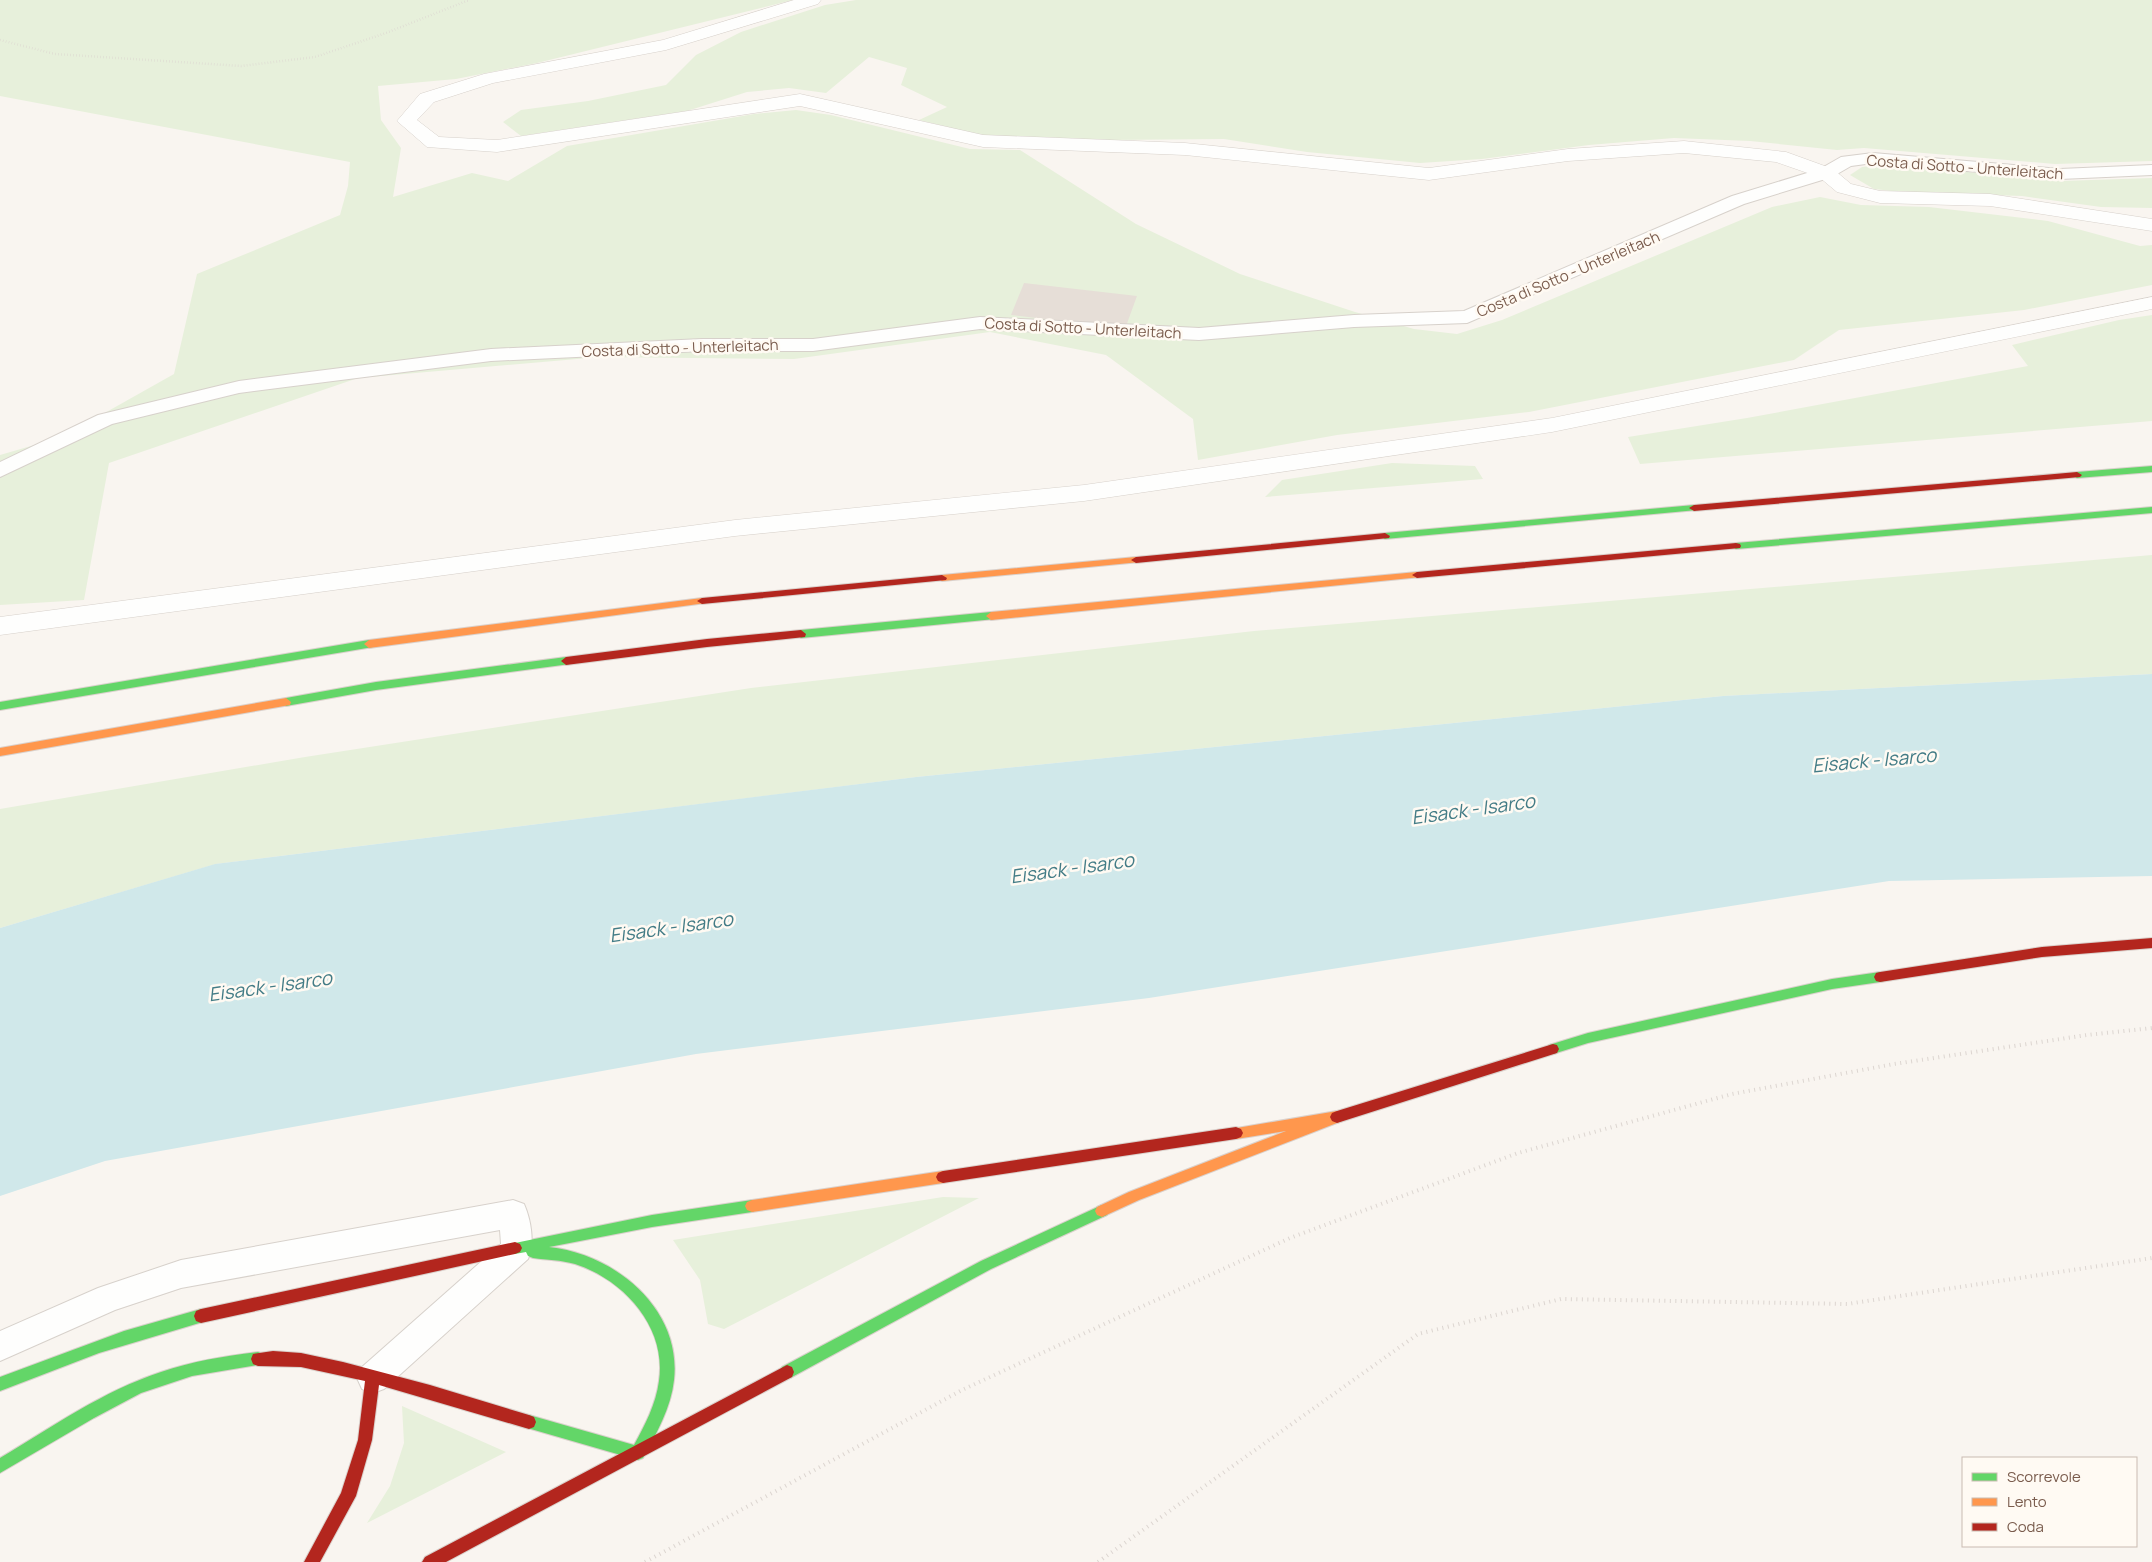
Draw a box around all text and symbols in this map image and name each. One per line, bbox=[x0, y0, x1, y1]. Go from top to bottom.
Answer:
street label: Costa di Sotto - Unterleitach bbox=[1866, 150, 2064, 184]
street label: Costa di Sotto - Unterleitach bbox=[1473, 226, 1663, 322]
street label: Costa di Sotto - Unterleitach bbox=[984, 312, 1182, 344]
street label: Costa di Sotto - Unterleitach bbox=[581, 334, 779, 362]
water label: Eisack - Isarco bbox=[1811, 741, 1939, 778]
water label: Eisack - Isarco bbox=[1410, 787, 1538, 831]
water label: Eisack - Isarco bbox=[1009, 846, 1137, 890]
water label: Eisack - Isarco bbox=[608, 905, 736, 949]
water label: Eisack - Isarco bbox=[207, 964, 335, 1008]
legend bbox=[1962, 1457, 2137, 1547]
text: Scorrevole bbox=[2007, 1466, 2081, 1487]
text: Lento bbox=[2007, 1491, 2047, 1512]
text: Coda bbox=[2007, 1516, 2044, 1537]

